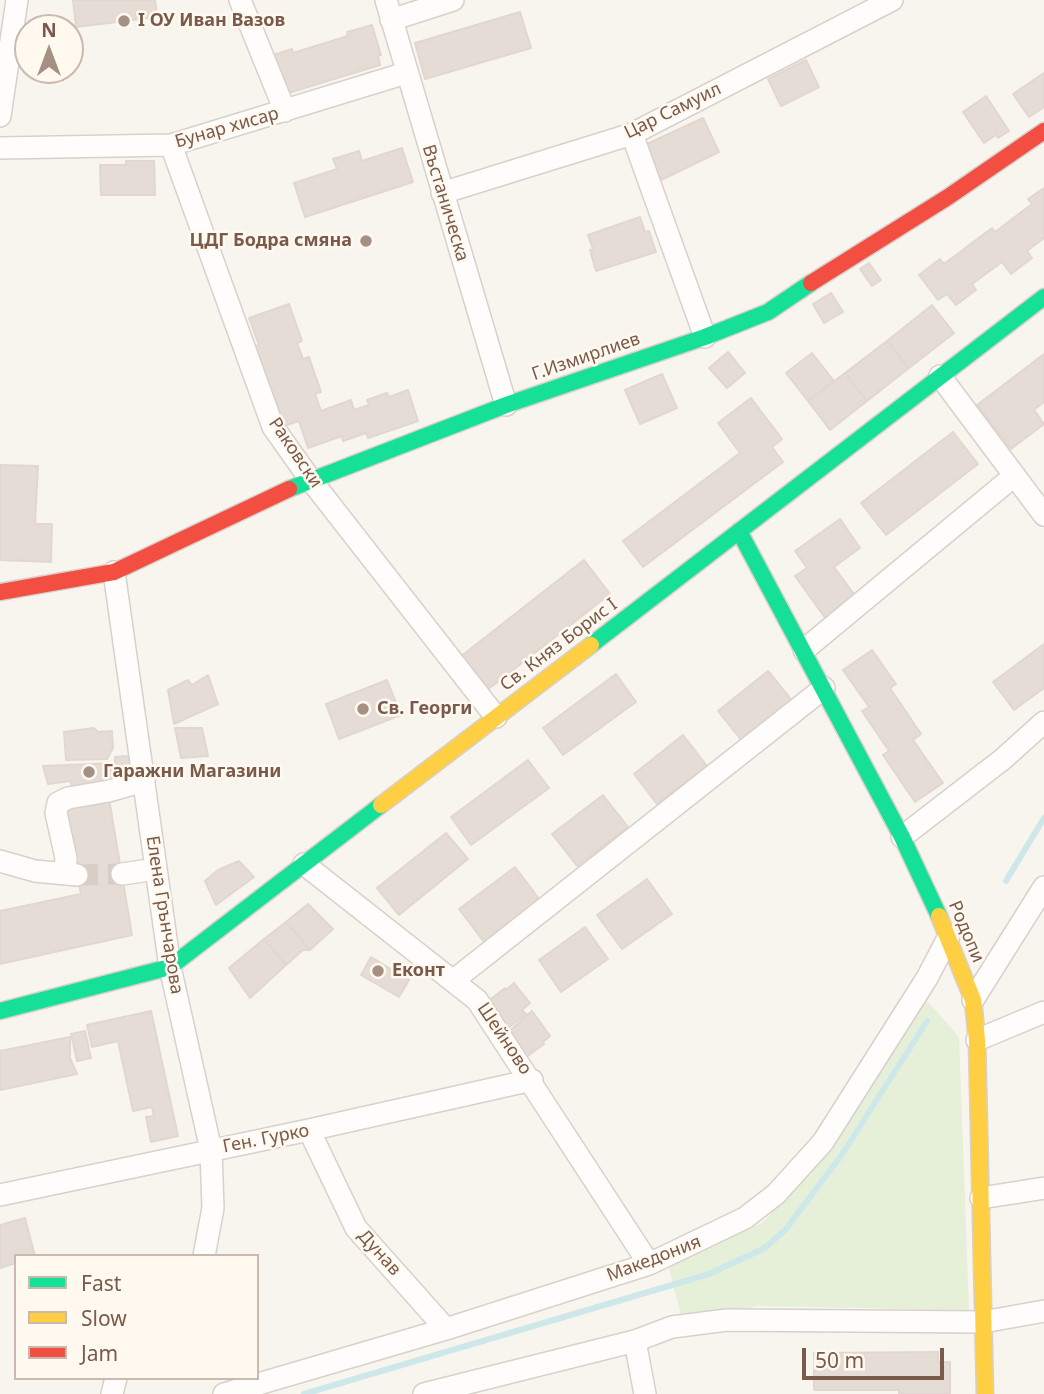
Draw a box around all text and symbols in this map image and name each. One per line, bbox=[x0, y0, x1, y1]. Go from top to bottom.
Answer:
place label: I ОУ Иван Вазов bbox=[138, 10, 285, 32]
marker: I ОУ Иван Вазов bbox=[116, 13, 132, 29]
north arrow bbox=[14, 14, 84, 84]
text: N bbox=[41, 17, 57, 43]
street label: Цар Самуил bbox=[621, 78, 725, 144]
street label: Бунар хисар bbox=[173, 103, 281, 153]
street label: Въстаническа bbox=[417, 142, 473, 264]
place label: ЦДГ Бодра смяна bbox=[190, 230, 352, 252]
marker: ЦДГ Бодра смяна bbox=[358, 233, 374, 249]
street label: Г.Измирлиев bbox=[529, 328, 643, 386]
street label: Раковски bbox=[264, 414, 326, 492]
street label: Св. Княз Борис I bbox=[496, 594, 622, 696]
place label: Св. Георги bbox=[377, 698, 472, 720]
marker: Св. Георги bbox=[355, 701, 371, 717]
place label: Гаражни Магазини bbox=[103, 761, 281, 783]
marker: Гаражни Магазини bbox=[81, 764, 97, 780]
street label: Елена Грънчарова bbox=[141, 834, 187, 996]
street label: Родопи bbox=[943, 898, 989, 966]
place label: Еконт bbox=[392, 960, 445, 982]
marker: Еконт bbox=[370, 963, 386, 979]
street label: Шейново bbox=[472, 999, 536, 1079]
street label: Ген. Гурко bbox=[221, 1120, 311, 1158]
street label: Дунав bbox=[353, 1226, 405, 1280]
street label: Македония bbox=[604, 1231, 704, 1287]
legend bbox=[14, 1254, 259, 1380]
text: Fast bbox=[81, 1269, 121, 1297]
text: Slow bbox=[81, 1304, 127, 1332]
scale bar bbox=[806, 1334, 948, 1378]
text: Jam bbox=[81, 1339, 118, 1367]
text: 50 m bbox=[815, 1346, 864, 1374]

